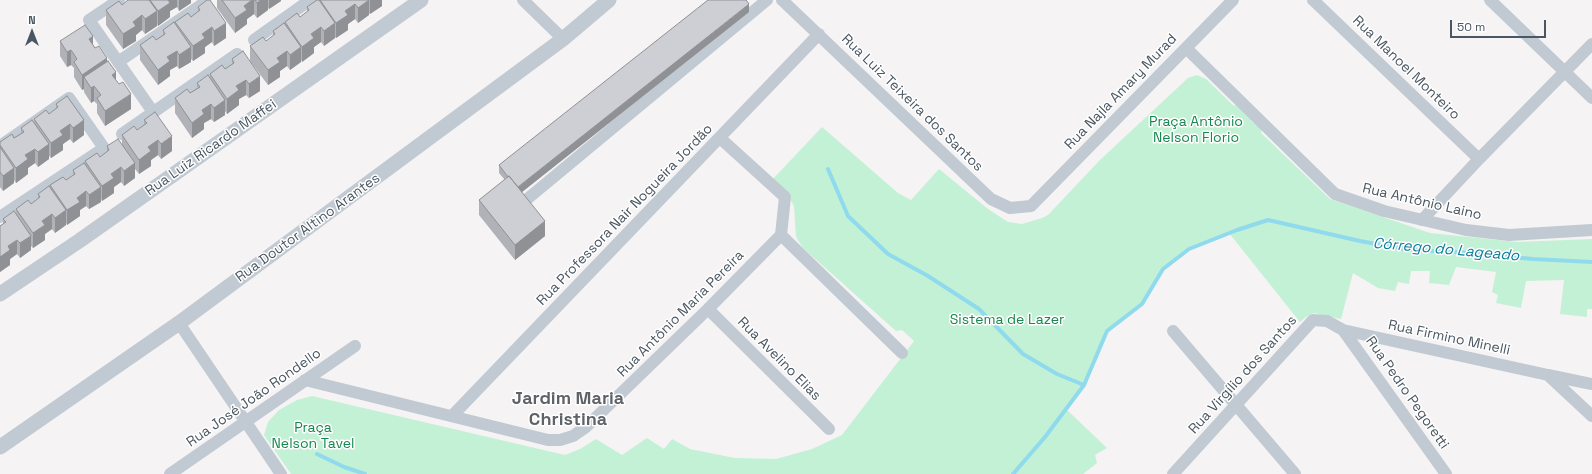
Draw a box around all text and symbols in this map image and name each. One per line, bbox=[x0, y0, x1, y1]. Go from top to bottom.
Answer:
north arrow bbox=[12, 12, 52, 52]
street label: Rua Manoel Monteiro bbox=[1349, 12, 1463, 124]
scale bar bbox=[1452, 12, 1548, 38]
text: N bbox=[28, 13, 36, 27]
text: 50 m bbox=[1457, 19, 1485, 35]
street label: Rua Luiz Teixeira dos Santos bbox=[838, 31, 986, 175]
street label: Rua Najla Amary Murad bbox=[1062, 31, 1180, 153]
street label: Rua Luiz Ricardo Maffei bbox=[142, 96, 280, 200]
park label: Praça Antônio Nelson Florio bbox=[1149, 114, 1243, 146]
street label: Rua Professora Nair Nogueira Jordão bbox=[534, 121, 716, 309]
street label: Rua Doutor Altino Arantes bbox=[233, 170, 383, 286]
street label: Rua Antônio Laino bbox=[1361, 180, 1483, 224]
water label: Córrego do Lageado bbox=[1372, 235, 1520, 265]
street label: Rua Antônio Maria Pereira bbox=[614, 247, 748, 381]
park label: Sistema de Lazer bbox=[950, 312, 1064, 328]
street label: Rua Virgílio dos Santos bbox=[1185, 312, 1301, 438]
street label: Rua Avelino Elias bbox=[734, 314, 824, 404]
street label: Rua Firmino Minelli bbox=[1386, 317, 1512, 359]
street label: Rua Pedro Pegoretti bbox=[1362, 333, 1452, 453]
street label: Rua José João Rondello bbox=[183, 345, 325, 451]
district label: Jardim Maria Christina bbox=[512, 388, 624, 430]
park label: Praça Nelson Tavel bbox=[272, 420, 354, 452]

